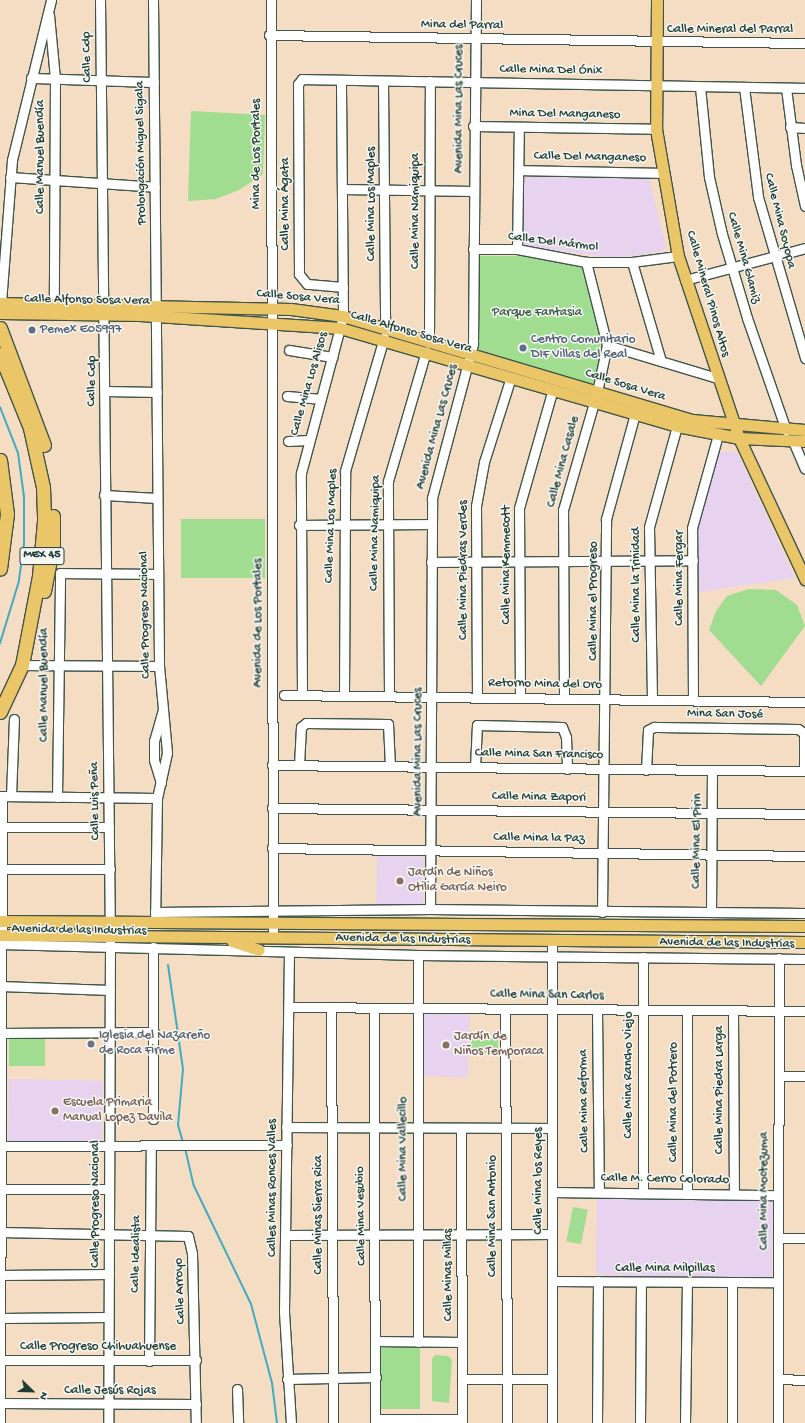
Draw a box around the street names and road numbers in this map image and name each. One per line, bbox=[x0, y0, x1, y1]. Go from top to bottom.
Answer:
street label: Mina del Parral bbox=[421, 17, 503, 35]
street label: Calle Mineral del Parral bbox=[667, 22, 793, 38]
street label: Calle Cdp bbox=[80, 31, 96, 83]
street label: Avenida Mina Las Cruces bbox=[452, 45, 468, 173]
street label: Calle Mina Del Ónix bbox=[499, 62, 603, 80]
street label: Prolongación Miguel Sigala bbox=[133, 81, 151, 225]
street label: Mina de Los Portales bbox=[249, 99, 265, 209]
street label: Calle Manuel Buendía bbox=[33, 100, 49, 214]
street label: Mina Del Manganeso bbox=[509, 106, 621, 124]
street label: Calle Mina Los Maples bbox=[364, 147, 380, 261]
street label: Calle Del Manganeso bbox=[534, 149, 646, 167]
street label: Calle Mina Namiquipa bbox=[408, 153, 424, 269]
street label: Calle Mina Ágata bbox=[278, 158, 294, 250]
street label: Calle Mina Soyopa bbox=[760, 172, 798, 270]
street label: Calle Mina Glamiz bbox=[723, 211, 763, 305]
street label: Calle Mineral Pinos Altos bbox=[682, 229, 732, 359]
street label: Calle Del Mármol bbox=[507, 230, 599, 256]
street label: Calle Sosa Vera bbox=[256, 287, 340, 309]
street label: Calle Alfonso Sosa Vera bbox=[24, 292, 150, 310]
street label: Calle Alfonso Sosa Vera bbox=[349, 308, 473, 358]
street label: Calle Mina Los Alisos bbox=[288, 330, 332, 438]
street label: Calle Cdp bbox=[85, 355, 101, 407]
street label: Avenida Mina Las Cruces bbox=[414, 363, 462, 491]
street label: Calle Sosa Vera bbox=[583, 366, 667, 406]
street label: Calle Mina Casale bbox=[544, 415, 584, 509]
street label: Calle Mina Los Maples bbox=[322, 469, 342, 583]
street label: Calle Mina Namiquipa bbox=[367, 475, 385, 591]
street label: Calle Mina Piedras Verdes bbox=[456, 500, 472, 640]
street label: Calle Mina Kemmecott bbox=[499, 506, 515, 624]
street label: Calle Mina la Trinidad bbox=[629, 527, 645, 643]
street label: Calle Mina Fergar bbox=[672, 530, 688, 626]
street label: Calle Mina el Progreso bbox=[586, 541, 602, 661]
road number: MEX 45 bbox=[19, 546, 65, 566]
street label: Calle Progreso Nacional bbox=[137, 551, 155, 679]
street label: Avenida de Los Portales bbox=[251, 558, 267, 688]
street label: Calle Manuel Buendía bbox=[37, 628, 53, 742]
street label: Retorno Mina del Oro bbox=[488, 676, 602, 694]
street label: Avenida Mina Las Cruces bbox=[411, 688, 427, 816]
street label: Mina San José bbox=[687, 707, 763, 723]
street label: Calle Mina San Francisco bbox=[475, 746, 603, 764]
street label: Calle Luis Peña bbox=[88, 762, 104, 840]
street label: Calle Mina Zapori bbox=[492, 789, 586, 807]
street label: Calle Mina El Pirin bbox=[689, 793, 707, 889]
street label: Calle Mina la Paz bbox=[493, 830, 585, 848]
street label: Avenida de las Industrias bbox=[11, 922, 147, 940]
street label: Avenida de las Industrias bbox=[335, 931, 471, 949]
street label: Avenida de las Industrias bbox=[659, 935, 795, 953]
street label: Calle Mina San Carlos bbox=[490, 987, 604, 1005]
street label: Calle Mina Rancho Viejo bbox=[621, 1012, 637, 1138]
street label: Calle Mina Piedra Larga bbox=[712, 1026, 728, 1154]
street label: Calle Mina del Potrero bbox=[666, 1042, 682, 1162]
street label: Calle Mina Reforma bbox=[576, 1049, 594, 1153]
street label: Calle Mina Vallecillo bbox=[396, 1097, 412, 1201]
street label: Calles Minas Ronces Valles bbox=[265, 1119, 281, 1257]
street label: Calle Mina los Reyes bbox=[531, 1128, 547, 1234]
street label: Calle Mina Moctezuma bbox=[757, 1132, 773, 1250]
street label: Calle Progreso Nacional bbox=[88, 1140, 104, 1268]
street label: Calle Minas Sierra Rica bbox=[311, 1155, 327, 1275]
street label: Calle Mina San Antonio bbox=[485, 1155, 501, 1277]
street label: Calle Mina Vesubio bbox=[353, 1166, 371, 1266]
street label: Calle M. Cerro Colorado bbox=[601, 1171, 729, 1189]
street label: Calle Idealista bbox=[129, 1215, 145, 1293]
street label: Calle Minas Millas bbox=[441, 1229, 457, 1321]
street label: Calle Arroyo bbox=[172, 1257, 190, 1325]
street label: Calle Mina Milpillas bbox=[615, 1261, 715, 1277]
street label: Calle Progreso Chihuahuense bbox=[20, 1339, 176, 1355]
street label: Calle Jesús Rojas bbox=[64, 1383, 156, 1399]

